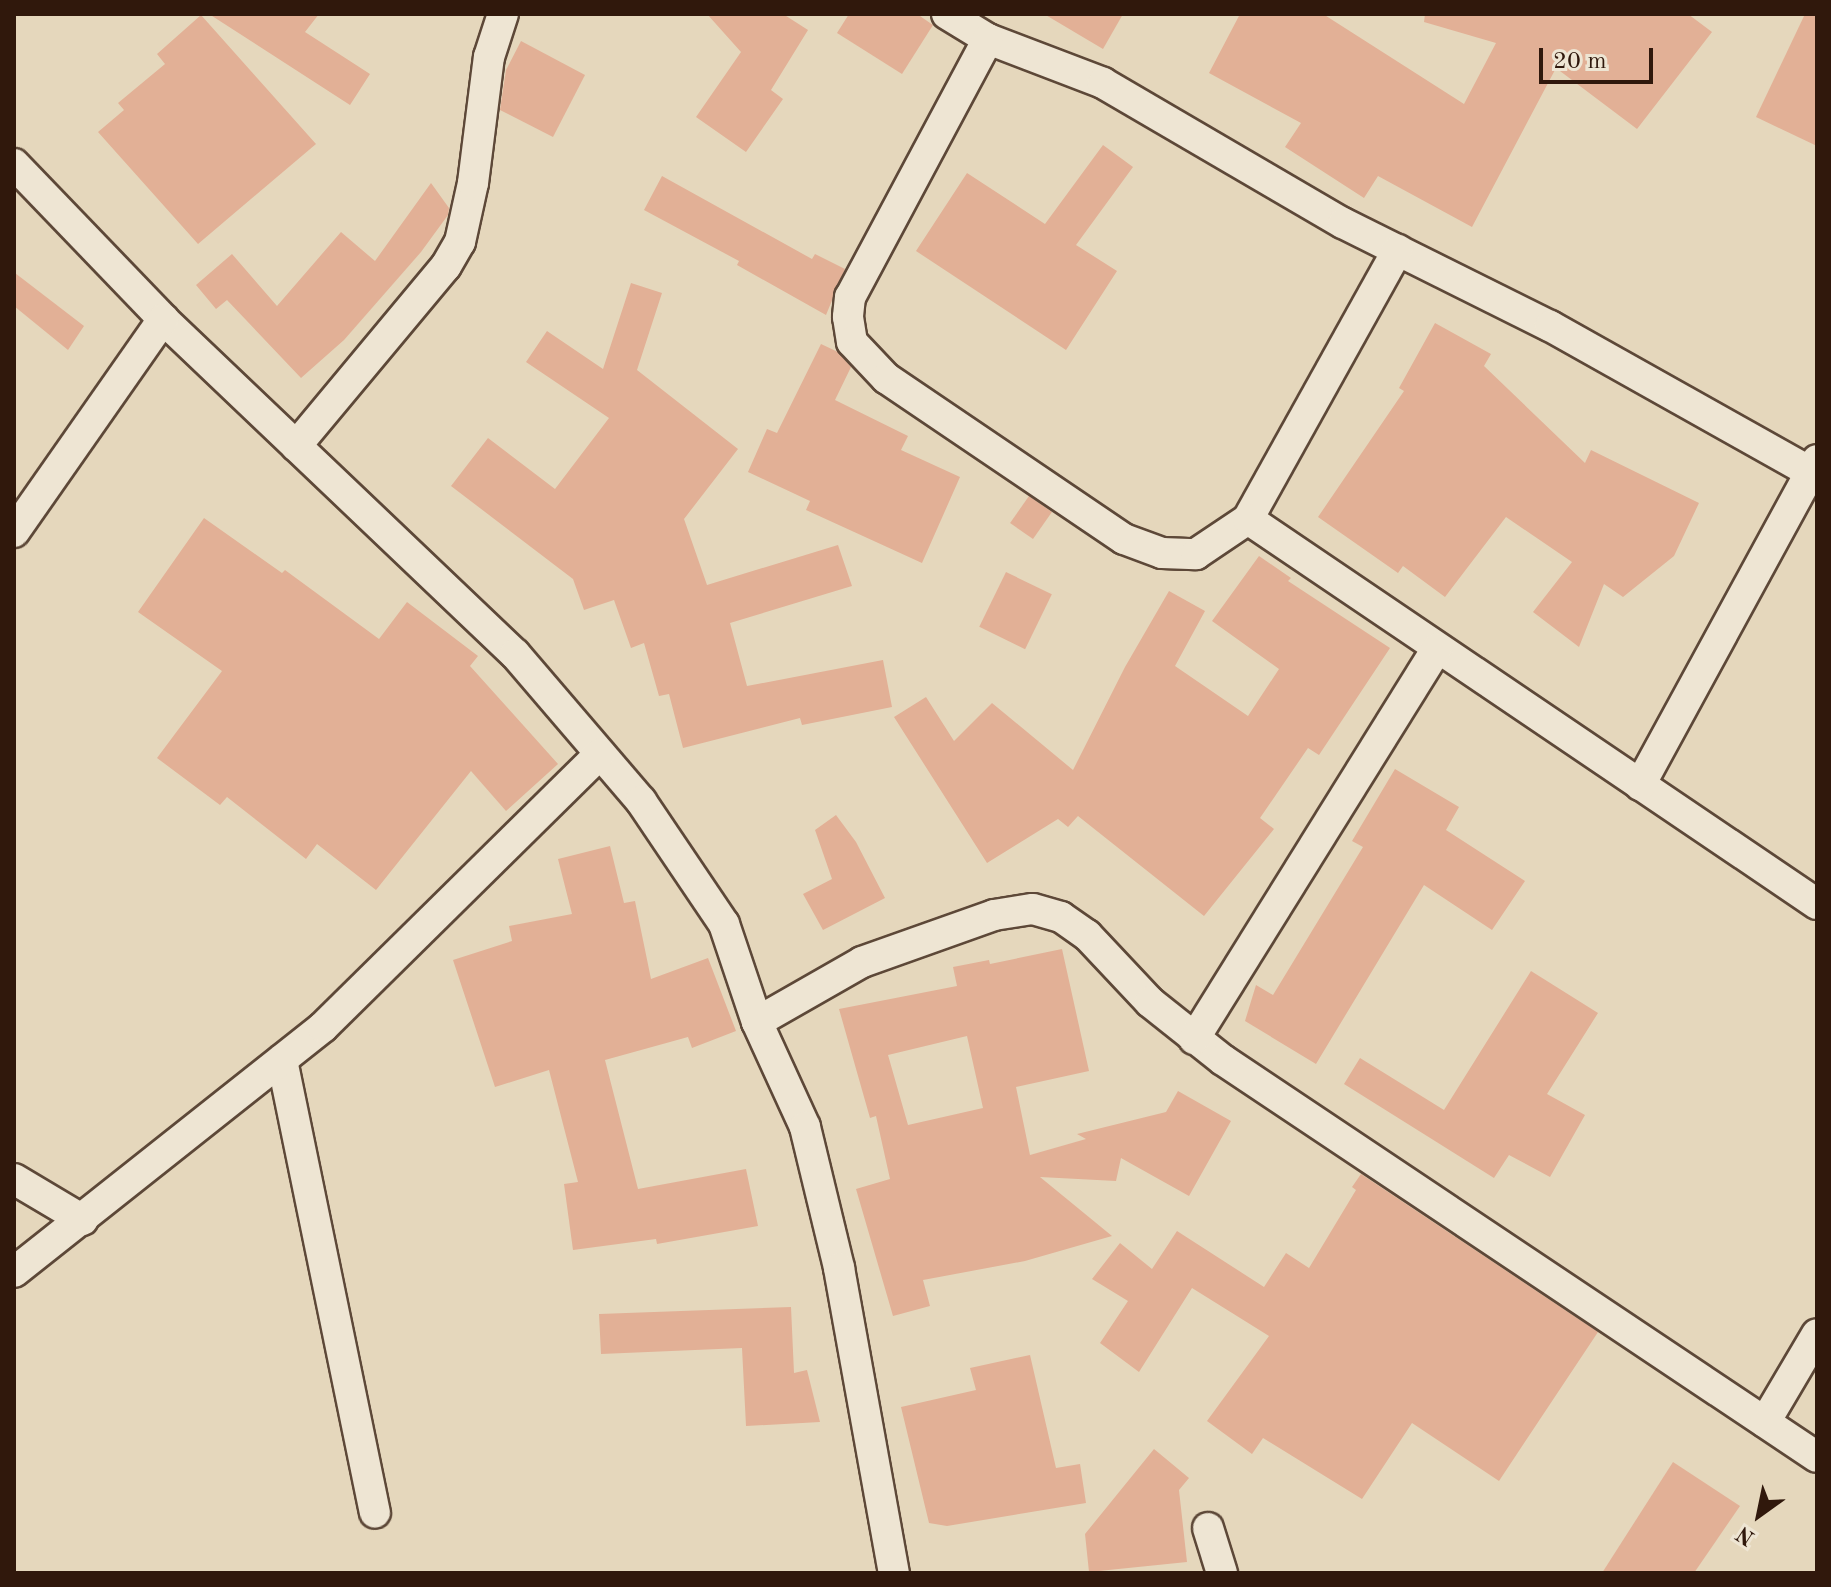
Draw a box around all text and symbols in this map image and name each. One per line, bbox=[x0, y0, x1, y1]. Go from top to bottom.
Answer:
scale bar bbox=[1543, 32, 1657, 82]
text: 20 m bbox=[1553, 50, 1607, 74]
north arrow bbox=[1719, 1475, 1799, 1555]
text: N bbox=[1733, 1521, 1759, 1549]

